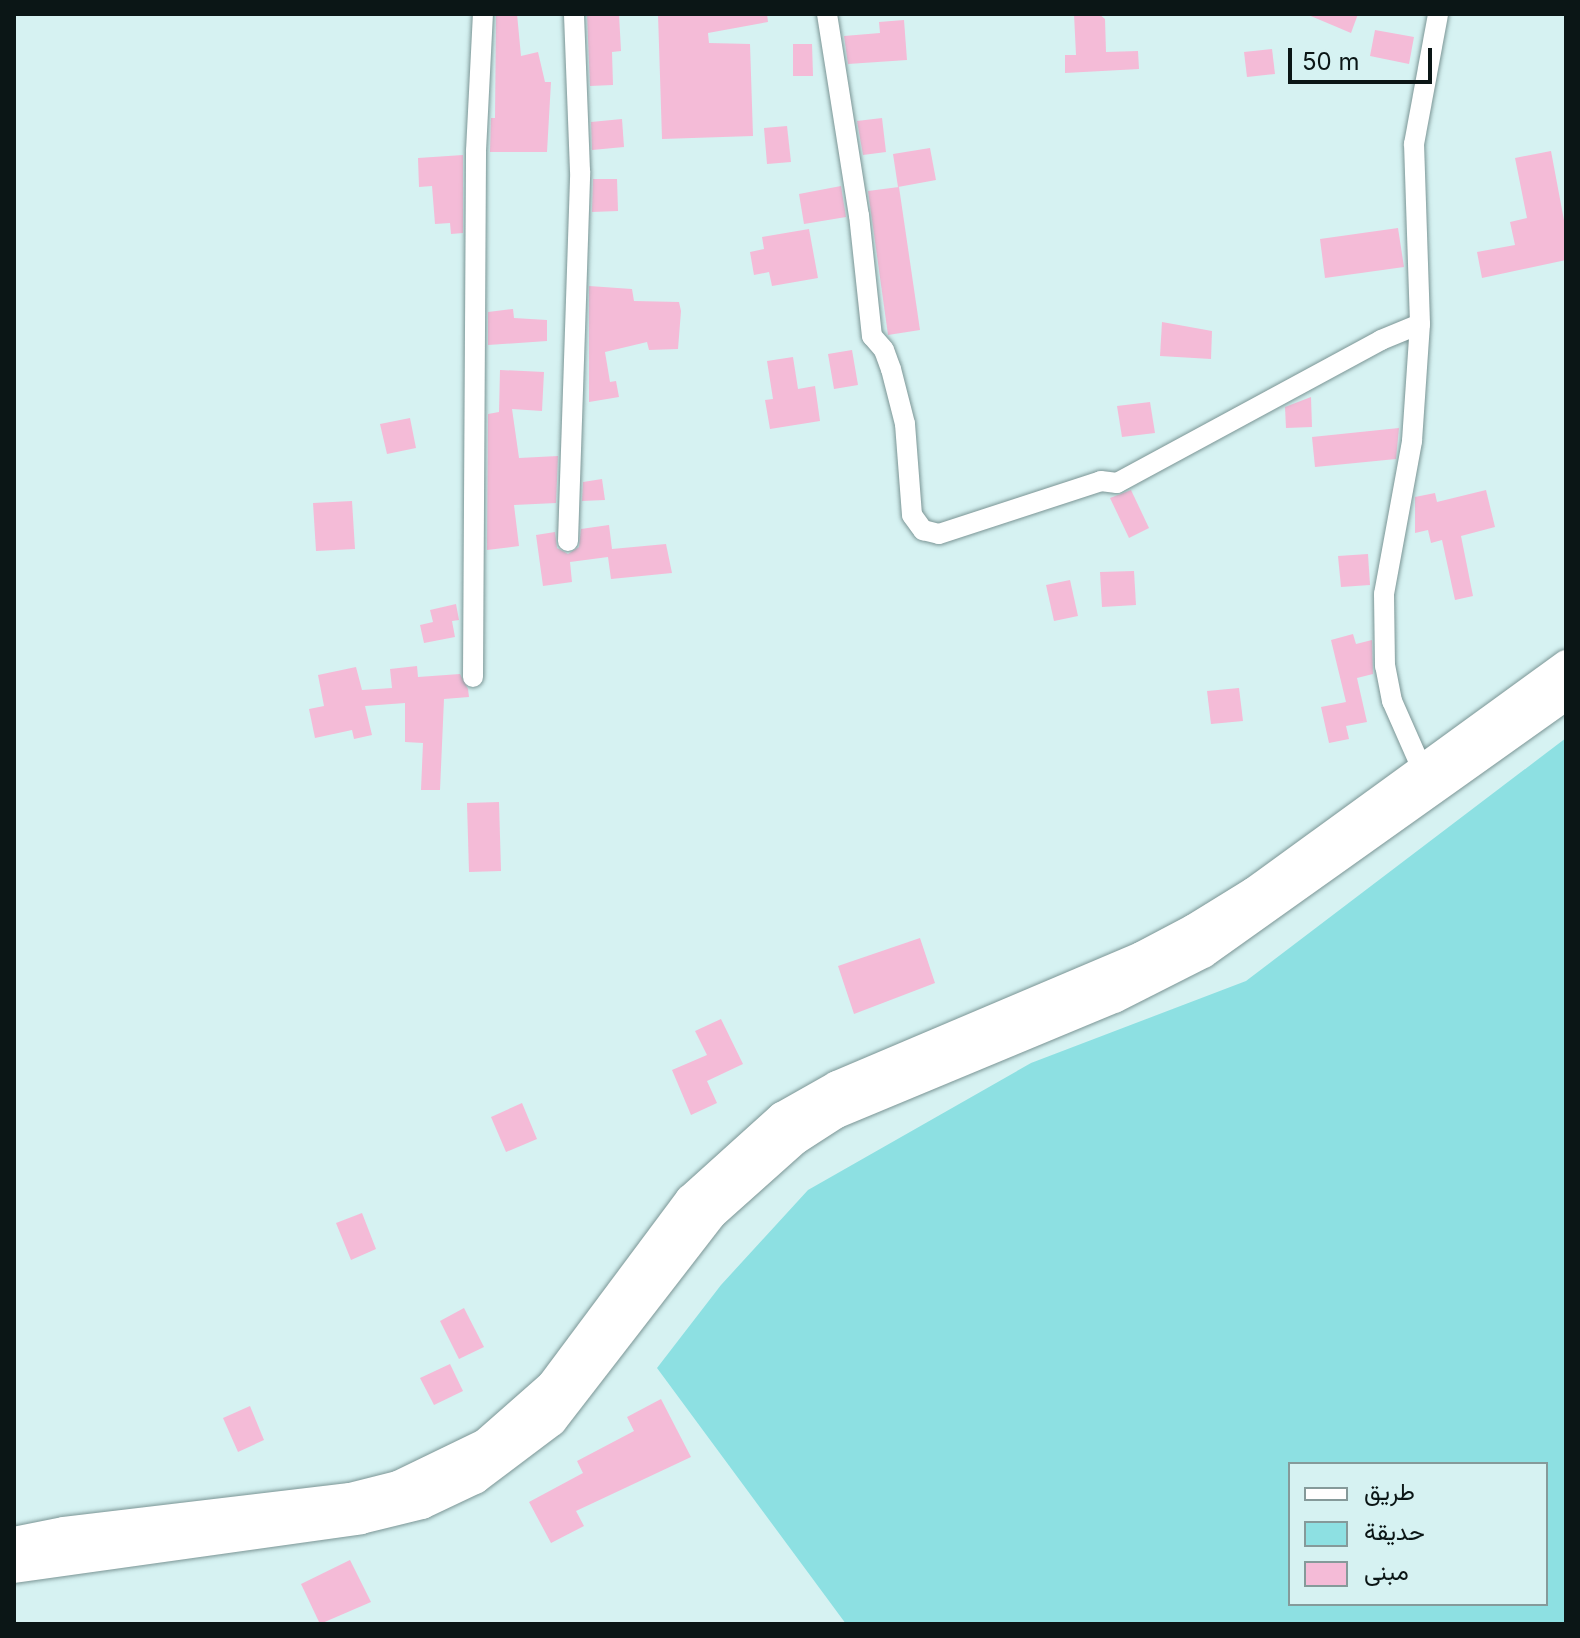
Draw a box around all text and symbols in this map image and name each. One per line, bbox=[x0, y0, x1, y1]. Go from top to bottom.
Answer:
scale bar bbox=[1292, 32, 1436, 82]
text: 50 m bbox=[1302, 47, 1360, 76]
legend bbox=[1288, 1462, 1548, 1606]
text: طريق bbox=[1364, 1477, 1415, 1506]
text: حديقة bbox=[1364, 1517, 1425, 1546]
text: مبنى bbox=[1364, 1557, 1409, 1586]

